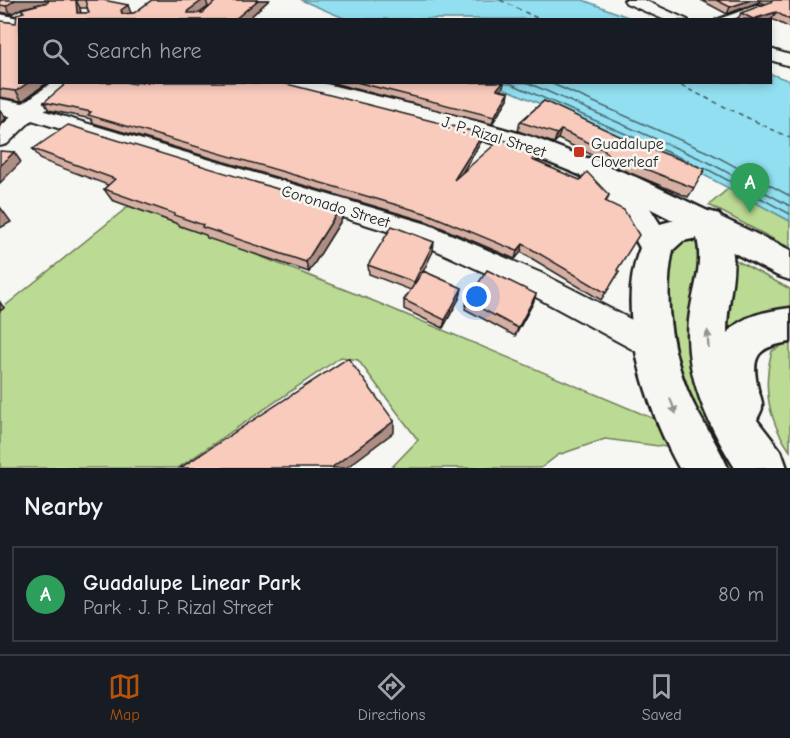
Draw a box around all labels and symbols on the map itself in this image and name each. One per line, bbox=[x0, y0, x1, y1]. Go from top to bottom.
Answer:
street label: J. P. Rizal Street bbox=[440, 113, 548, 161]
place label: Guadalupe Cloverleaf bbox=[591, 135, 664, 171]
marker: Guadalupe Cloverleaf bbox=[572, 145, 586, 159]
pin: A bbox=[730, 164, 770, 213]
street label: Coronado Street bbox=[279, 182, 392, 232]
your location bbox=[462, 282, 491, 311]
one-way arrow bbox=[704, 330, 713, 349]
one-way arrow bbox=[669, 397, 678, 415]

